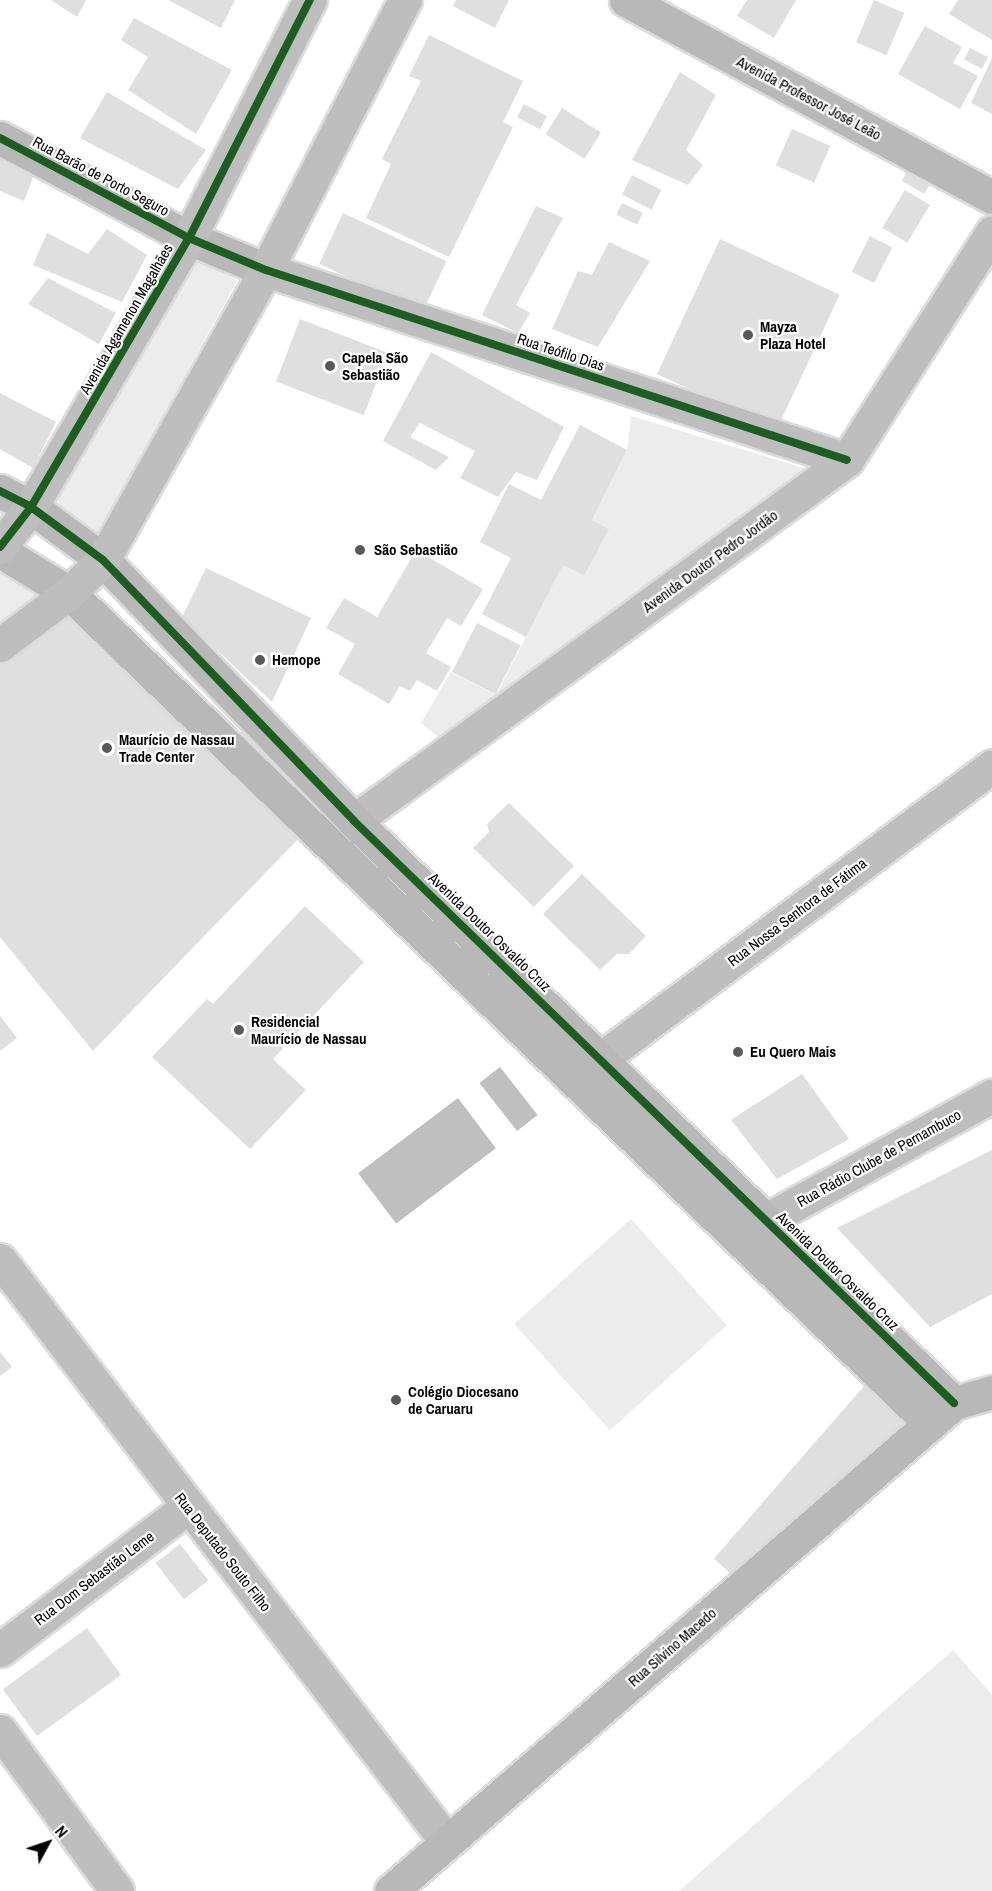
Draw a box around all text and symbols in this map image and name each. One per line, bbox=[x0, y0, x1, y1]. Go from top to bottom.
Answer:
street label: Avenida Professor José Leão bbox=[734, 52, 884, 144]
street label: Rua Barão de Porto Seguro bbox=[30, 132, 172, 220]
street label: Avenida Agamenon Magalhães bbox=[75, 240, 177, 398]
place label: Mayza Plaza Hotel bbox=[760, 317, 826, 352]
marker: Mayza Plaza Hotel bbox=[741, 328, 755, 342]
street label: Rua Teófilo Dias bbox=[515, 329, 607, 375]
place label: Capela São Sebastião bbox=[342, 348, 408, 383]
marker: Capela São Sebastião bbox=[323, 359, 337, 373]
street label: Avenida Doutor Pedro Jordão bbox=[639, 506, 781, 616]
marker: São Sebastião bbox=[351, 541, 369, 559]
place label: São Sebastião bbox=[374, 541, 458, 559]
place label: Hemope bbox=[272, 651, 321, 669]
marker: Hemope bbox=[253, 653, 267, 667]
place label: Maurício de Nassau Trade Center bbox=[119, 730, 235, 765]
marker: Maurício de Nassau Trade Center bbox=[100, 741, 114, 755]
street label: Rua Nossa Senhora de Fátima bbox=[724, 854, 870, 970]
street label: Avenida Doutor Osvaldo Cruz bbox=[425, 869, 555, 995]
place label: Residencial Maurício de Nassau bbox=[251, 1012, 367, 1047]
marker: Residencial Maurício de Nassau bbox=[232, 1023, 246, 1037]
place label: Eu Quero Mais bbox=[750, 1043, 836, 1061]
marker: Eu Quero Mais bbox=[731, 1045, 745, 1059]
street label: Rua Rádio Clube de Pernambuco bbox=[794, 1105, 964, 1211]
street label: Avenida Doutor Osvaldo Cruz bbox=[773, 1208, 903, 1334]
place label: Colégio Diocesano de Caruaru bbox=[408, 1382, 519, 1417]
marker: Colégio Diocesano de Caruaru bbox=[389, 1393, 403, 1407]
street label: Rua Deputado Souto Filho bbox=[171, 1489, 275, 1615]
street label: Rua Dom Sebastião Leme bbox=[31, 1527, 157, 1629]
street label: Rua Silvino Macedo bbox=[624, 1604, 720, 1690]
north arrow bbox=[18, 1813, 78, 1873]
text: N bbox=[50, 1821, 73, 1842]

